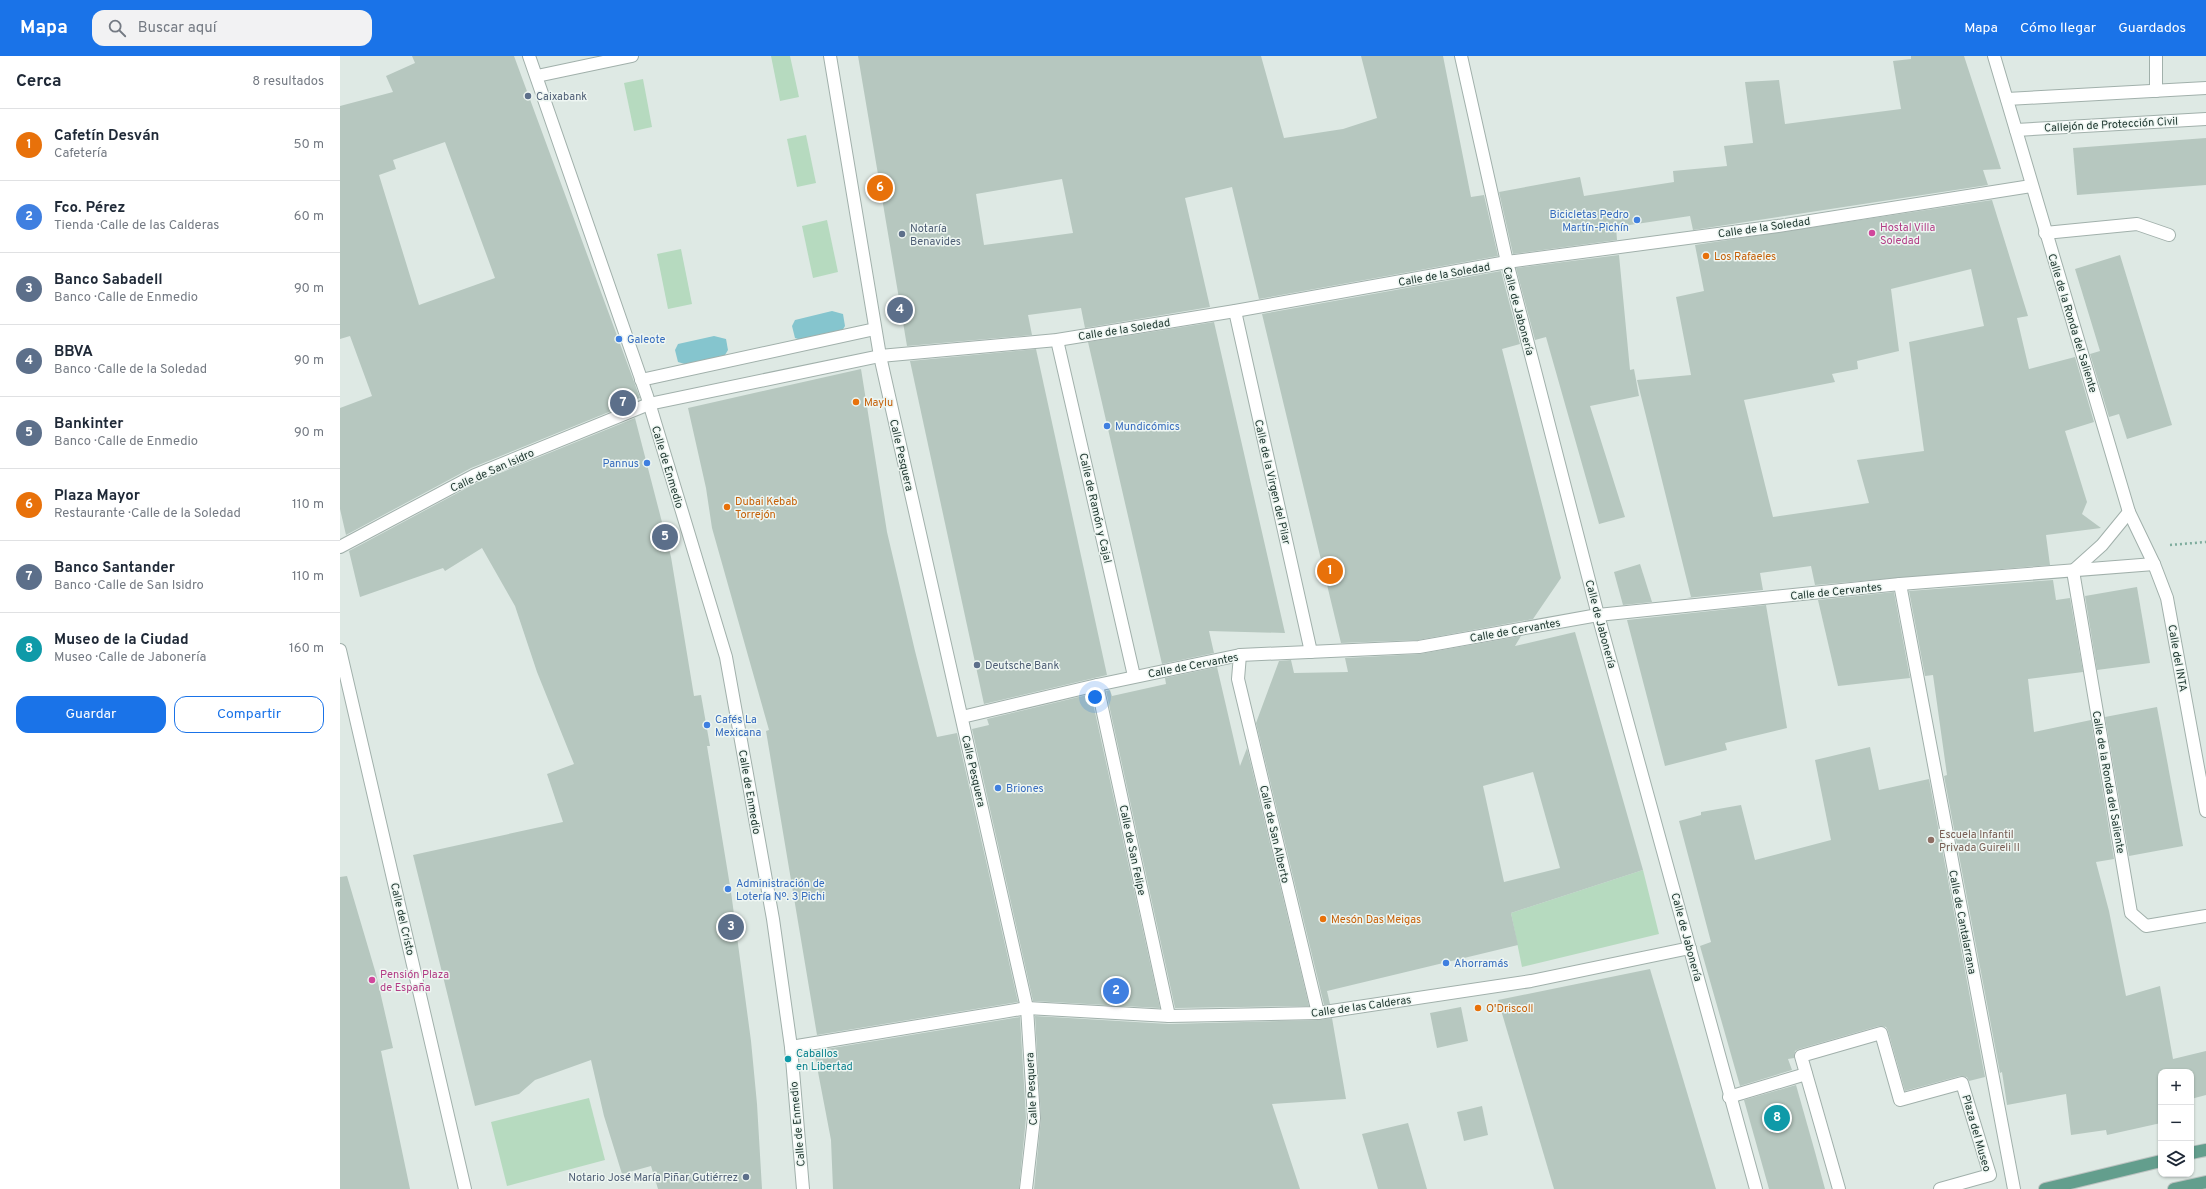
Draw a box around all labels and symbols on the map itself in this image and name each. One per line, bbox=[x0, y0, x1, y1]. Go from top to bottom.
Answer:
place label: Caixabank bbox=[536, 90, 587, 104]
marker: Caixabank bbox=[523, 91, 533, 101]
street label: Callejón de Protección Civil bbox=[2044, 114, 2178, 135]
pin: 6 bbox=[867, 173, 893, 203]
place label: Bicicletas Pedro Martín-Pichín bbox=[1550, 208, 1629, 235]
marker: Bicicletas Pedro Martín-Pichín bbox=[1632, 215, 1642, 225]
street label: Calle de la Soledad bbox=[1717, 215, 1811, 241]
place label: Hostal Villa Soledad bbox=[1880, 221, 1935, 248]
place label: Notaría Benavides bbox=[910, 222, 961, 249]
marker: Hostal Villa Soledad bbox=[1867, 228, 1877, 238]
marker: Notaría Benavides bbox=[897, 229, 907, 239]
place label: Los Rafaeles bbox=[1714, 250, 1776, 264]
marker: Los Rafaeles bbox=[1701, 251, 1711, 261]
street label: Calle de la Ronda del Saliente bbox=[2044, 252, 2100, 395]
street label: Calle de la Soledad bbox=[1397, 260, 1491, 290]
street label: Calle de Jabonería bbox=[1499, 265, 1537, 357]
pin: 4 bbox=[887, 295, 913, 325]
street label: Calle de la Soledad bbox=[1077, 316, 1171, 344]
place label: Galeote bbox=[627, 333, 665, 347]
marker: Galeote bbox=[614, 334, 624, 344]
pin: 7 bbox=[610, 388, 636, 418]
place label: Maylu bbox=[864, 396, 893, 410]
marker: Maylu bbox=[851, 397, 861, 407]
street label: Calle Pesquera bbox=[886, 418, 916, 493]
street label: Calle de la Virgen del Pilar bbox=[1251, 418, 1293, 547]
place label: Mundicómics bbox=[1115, 420, 1180, 434]
marker: Mundicómics bbox=[1102, 421, 1112, 431]
street label: Calle de Enmedio bbox=[648, 424, 686, 510]
street label: Calle de San Isidro bbox=[448, 446, 537, 496]
street label: Calle de Ramón y Cajal bbox=[1076, 452, 1114, 565]
place label: Pannus bbox=[602, 457, 639, 471]
marker: Pannus bbox=[642, 458, 652, 468]
place label: Dubai Kebab Torrejón bbox=[735, 495, 797, 522]
marker: Dubai Kebab Torrejón bbox=[722, 502, 732, 512]
pin: 5 bbox=[652, 522, 678, 552]
pin: 1 bbox=[1317, 556, 1343, 586]
street label: Calle de Jabonería bbox=[1581, 578, 1619, 670]
street label: Calle de Cervantes bbox=[1790, 580, 1882, 604]
street label: Calle de Cervantes bbox=[1469, 616, 1562, 646]
street label: Calle del INTA bbox=[2164, 623, 2190, 693]
street label: Calle de Cervantes bbox=[1147, 650, 1240, 682]
place label: Deutsche Bank bbox=[985, 659, 1059, 673]
marker: Deutsche Bank bbox=[972, 660, 982, 670]
your location bbox=[1085, 687, 1105, 707]
street label: Calle de la Ronda del Saliente bbox=[2089, 710, 2127, 855]
place label: Cafés La Mexicana bbox=[715, 713, 762, 740]
marker: Cafés La Mexicana bbox=[702, 720, 712, 730]
street label: Calle Pesquera bbox=[958, 734, 988, 809]
street label: Calle de Enmedio bbox=[735, 749, 763, 835]
place label: Briones bbox=[1006, 782, 1044, 796]
marker: Briones bbox=[993, 783, 1003, 793]
street label: Calle de San Alberto bbox=[1256, 784, 1292, 885]
street label: Calle de San Felipe bbox=[1116, 804, 1148, 897]
place label: Escuela Infantil Privada Guireli II bbox=[1939, 828, 2020, 855]
marker: Escuela Infantil Privada Guireli II bbox=[1926, 835, 1936, 845]
street label: Calle de Cantalarrana bbox=[1945, 869, 1979, 976]
place label: Administración de Lotería Nº. 3 Pichi bbox=[736, 877, 825, 904]
street label: Calle del Cristo bbox=[387, 882, 417, 957]
marker: Administración de Lotería Nº. 3 Pichi bbox=[723, 884, 733, 894]
street label: Calle de Jabonería bbox=[1667, 891, 1705, 983]
pin: 3 bbox=[718, 912, 744, 942]
place label: Mesón Das Meigas bbox=[1331, 913, 1421, 927]
marker: Mesón Das Meigas bbox=[1318, 914, 1328, 924]
place label: Ahorramás bbox=[1454, 957, 1508, 971]
marker: Ahorramás bbox=[1441, 958, 1451, 968]
place label: Pensión Plaza de España bbox=[380, 968, 449, 995]
marker: Pensión Plaza de España bbox=[367, 975, 377, 985]
pin: 2 bbox=[1103, 976, 1129, 1006]
street label: Calle de las Calderas bbox=[1310, 993, 1412, 1021]
place label: O'Driscoll bbox=[1486, 1002, 1534, 1016]
marker: O'Driscoll bbox=[1473, 1003, 1483, 1013]
place label: Caballos en Libertad bbox=[796, 1047, 853, 1074]
street label: Calle Pesquera bbox=[1023, 1052, 1041, 1126]
marker: Caballos en Libertad bbox=[783, 1054, 793, 1064]
street label: Calle de Enmedio bbox=[787, 1081, 809, 1167]
street label: Plaza del Museo bbox=[1958, 1093, 1994, 1173]
pin: 8 bbox=[1764, 1103, 1790, 1133]
place label: Notario José María Piñar Gutiérrez bbox=[568, 1171, 738, 1185]
marker: Notario José María Piñar Gutiérrez bbox=[741, 1172, 751, 1182]

